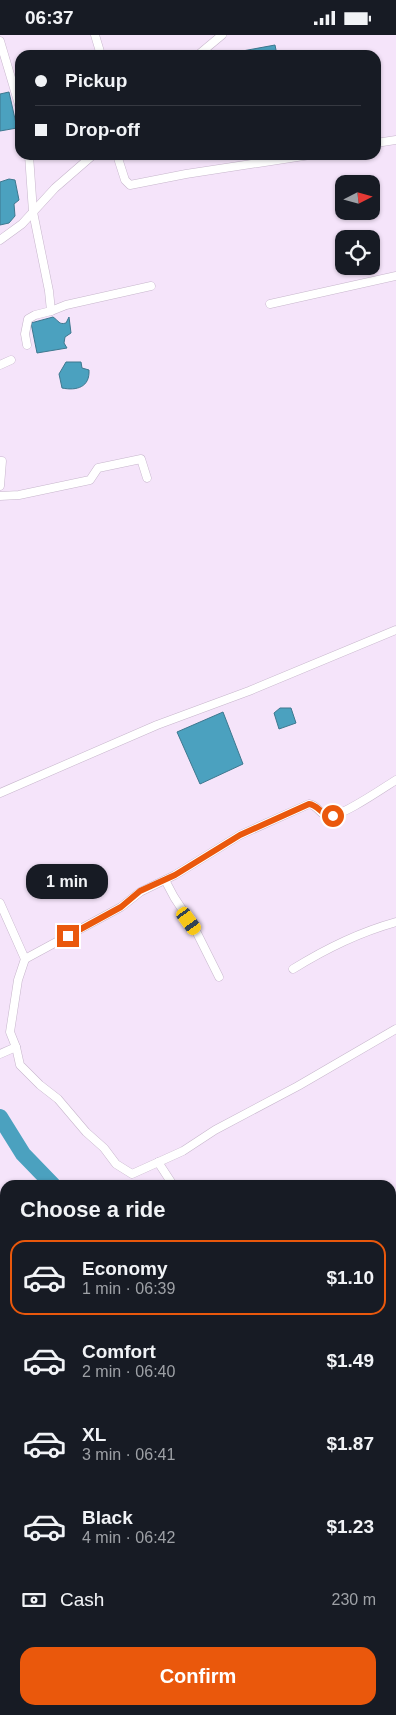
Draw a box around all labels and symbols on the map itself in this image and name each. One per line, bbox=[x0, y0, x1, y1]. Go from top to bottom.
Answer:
north arrow bbox=[335, 175, 380, 220]
route start bbox=[322, 805, 344, 827]
callout: 1 min bbox=[27, 863, 109, 899]
car bbox=[174, 904, 203, 938]
route end bbox=[57, 925, 79, 947]

